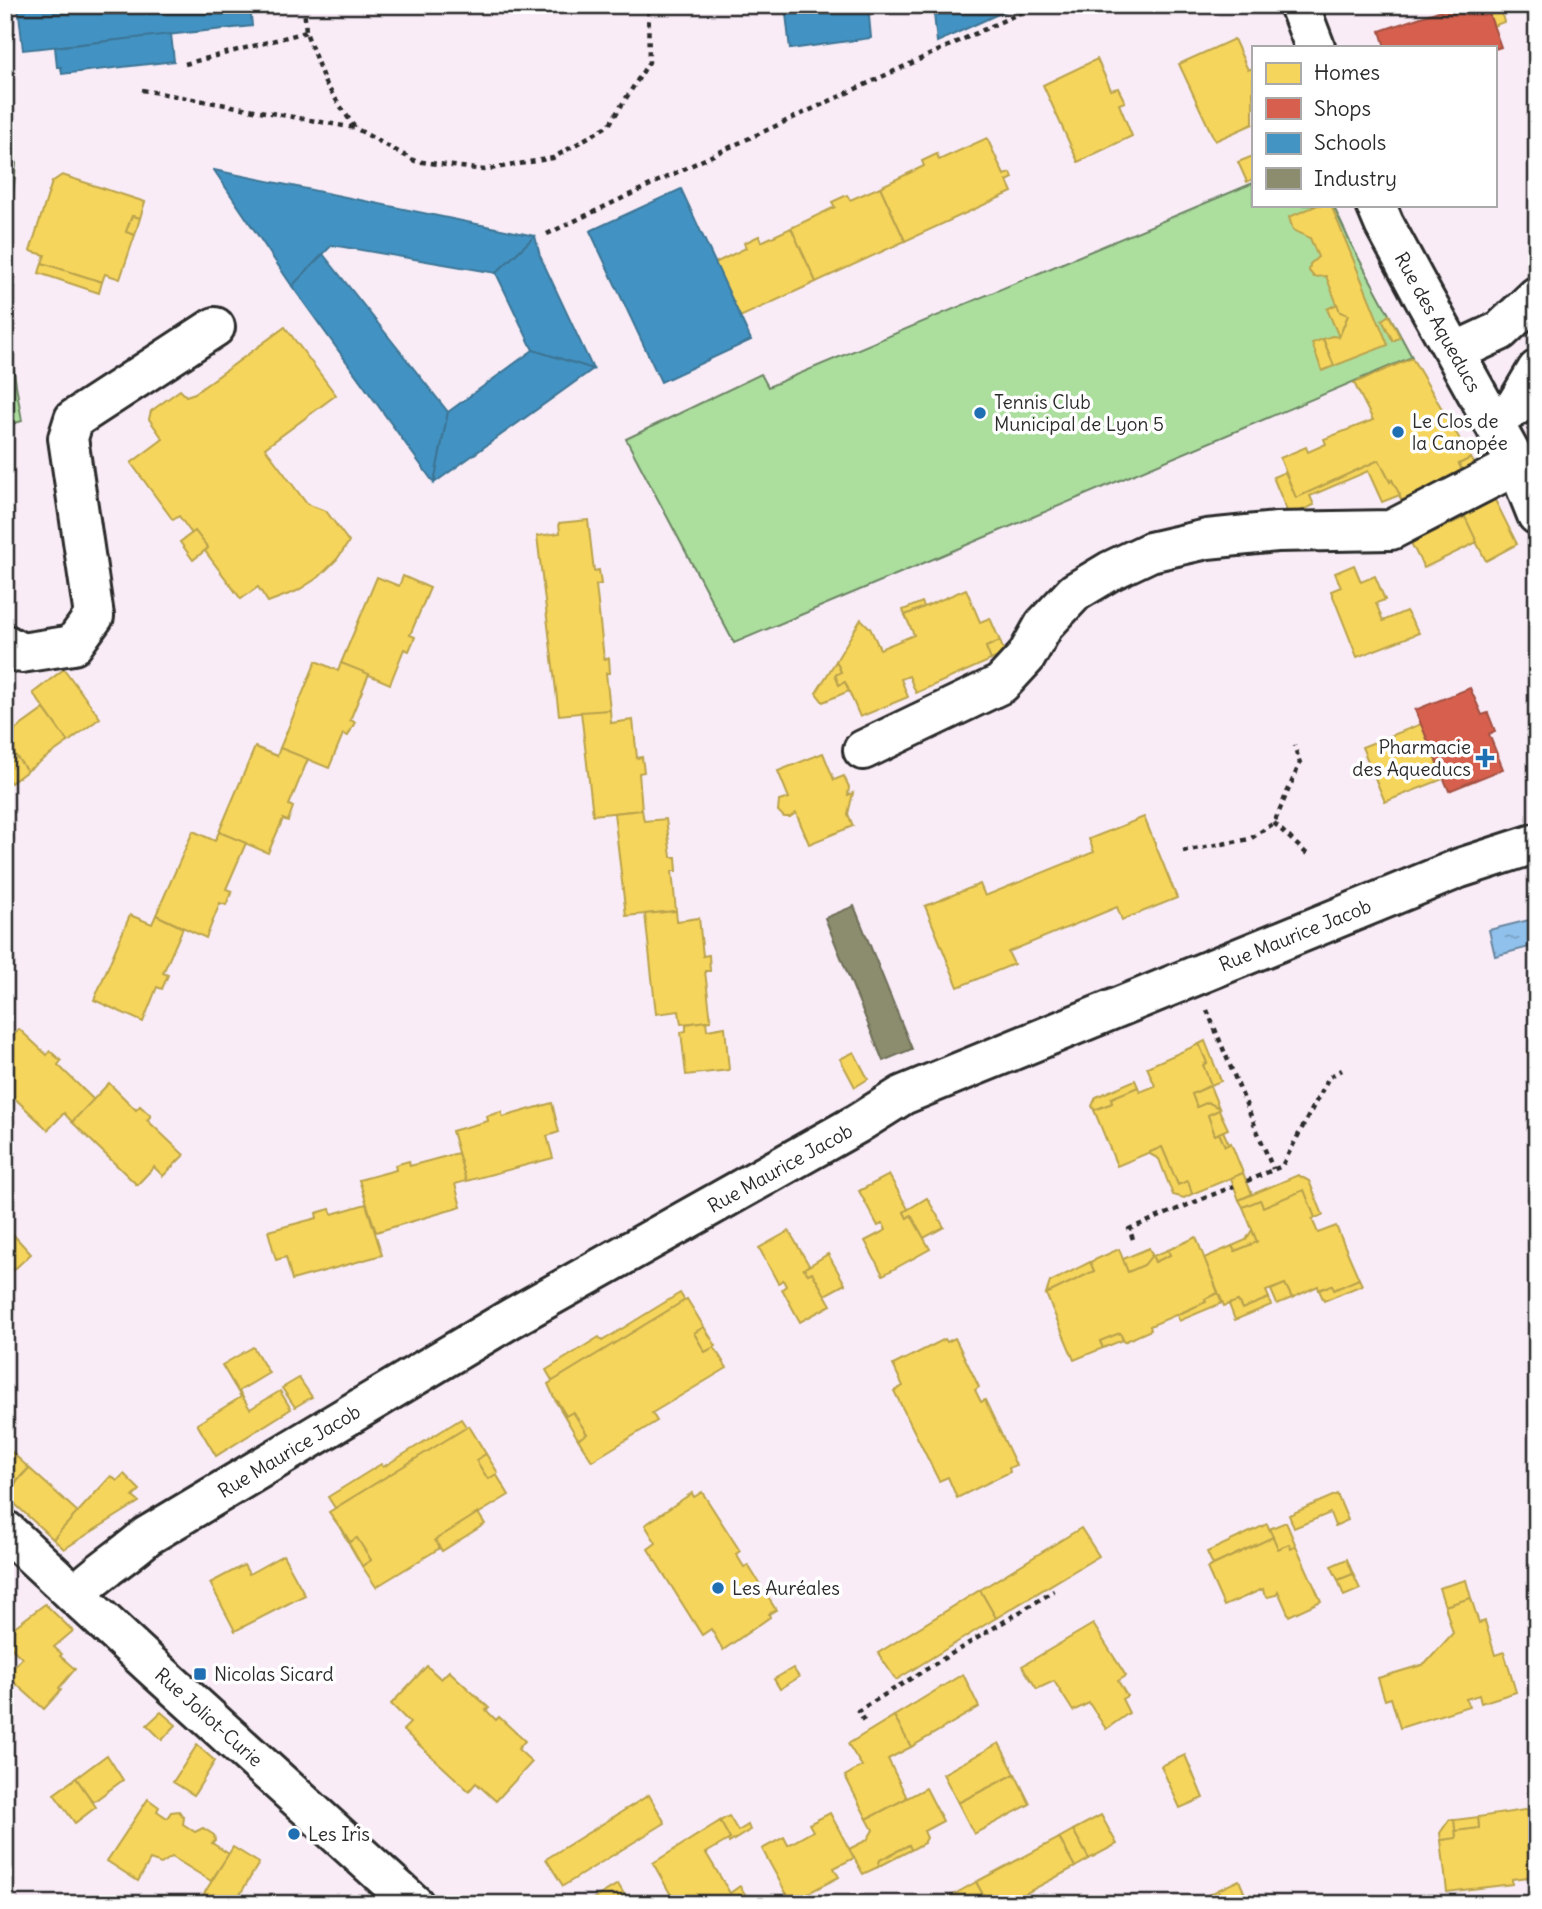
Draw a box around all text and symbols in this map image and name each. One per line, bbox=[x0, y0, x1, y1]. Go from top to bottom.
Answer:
legend bbox=[1252, 46, 1496, 206]
text: Homes bbox=[1314, 59, 1380, 86]
text: Shops bbox=[1314, 95, 1371, 122]
text: Schools bbox=[1314, 129, 1386, 156]
text: Industry bbox=[1314, 165, 1397, 192]
street label: Rue des Aqueducs bbox=[1390, 248, 1486, 396]
place label: Tennis Club Municipal de Lyon 5 bbox=[994, 390, 1164, 436]
marker: Tennis Club Municipal de Lyon 5 bbox=[972, 405, 988, 421]
place label: Le Clos de la Canopée bbox=[1412, 409, 1508, 455]
marker: Le Clos de la Canopée bbox=[1390, 424, 1406, 440]
place label: Pharmacie des Aqueducs bbox=[1352, 735, 1471, 781]
marker: Pharmacie des Aqueducs bbox=[1477, 750, 1493, 766]
street label: Rue Maurice Jacob bbox=[1215, 894, 1375, 976]
street label: Rue Maurice Jacob bbox=[703, 1118, 857, 1218]
street label: Rue Maurice Jacob bbox=[213, 1399, 365, 1503]
place label: Les Auréales bbox=[732, 1576, 840, 1600]
marker: Les Auréales bbox=[710, 1580, 726, 1596]
street label: Rue Joliot-Curie bbox=[150, 1662, 268, 1772]
place label: Nicolas Sicard bbox=[214, 1662, 334, 1686]
marker: Nicolas Sicard bbox=[192, 1666, 208, 1682]
place label: Les Iris bbox=[308, 1822, 370, 1846]
marker: Les Iris bbox=[286, 1826, 302, 1842]

